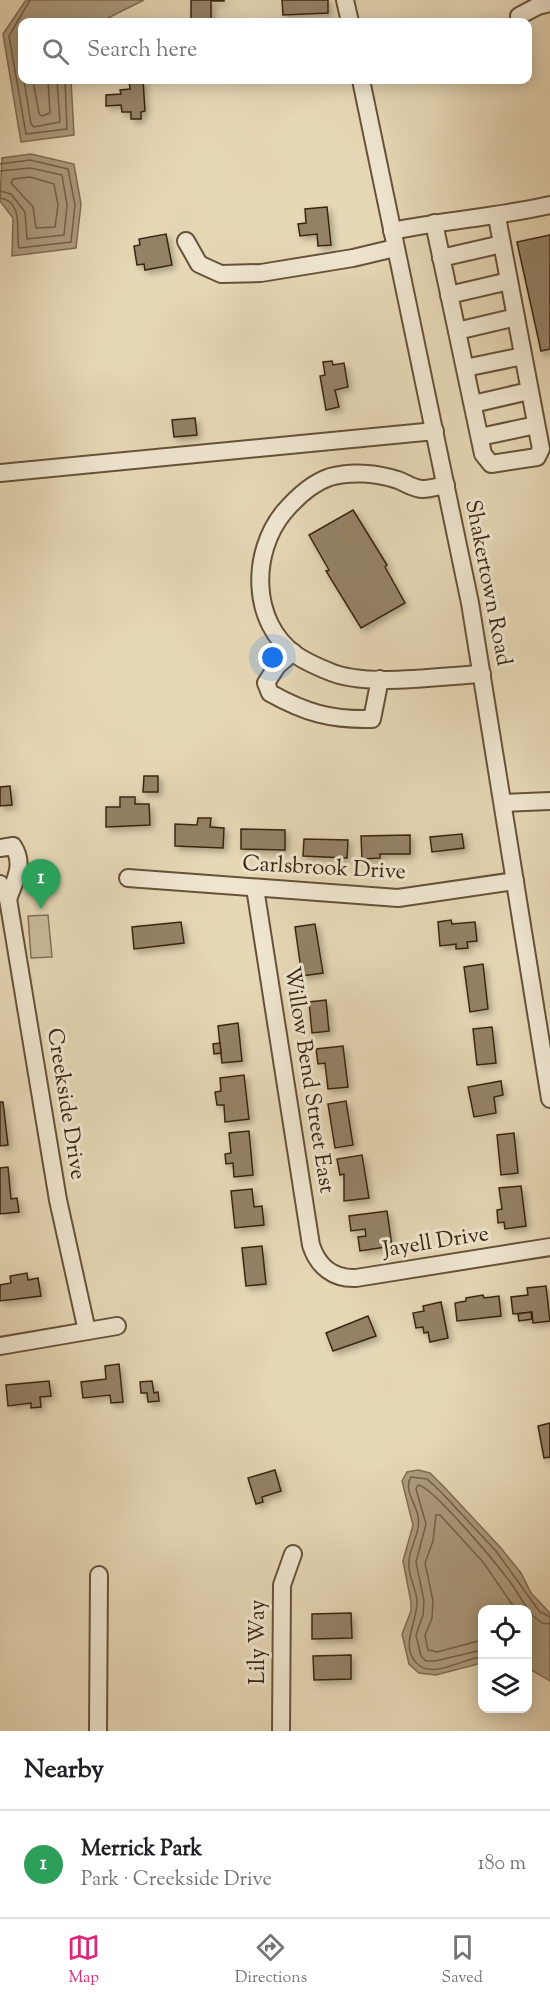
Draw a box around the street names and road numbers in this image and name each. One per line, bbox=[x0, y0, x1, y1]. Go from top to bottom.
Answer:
street label: Shakertown Road bbox=[455, 497, 519, 669]
street label: Carlsbrook Drive bbox=[241, 849, 407, 889]
street label: Willow Bend Street East bbox=[274, 964, 342, 1196]
street label: Creekside Drive bbox=[37, 1026, 93, 1182]
street label: Jayell Drive bbox=[380, 1219, 491, 1267]
street label: Lily Way bbox=[243, 1599, 275, 1685]

